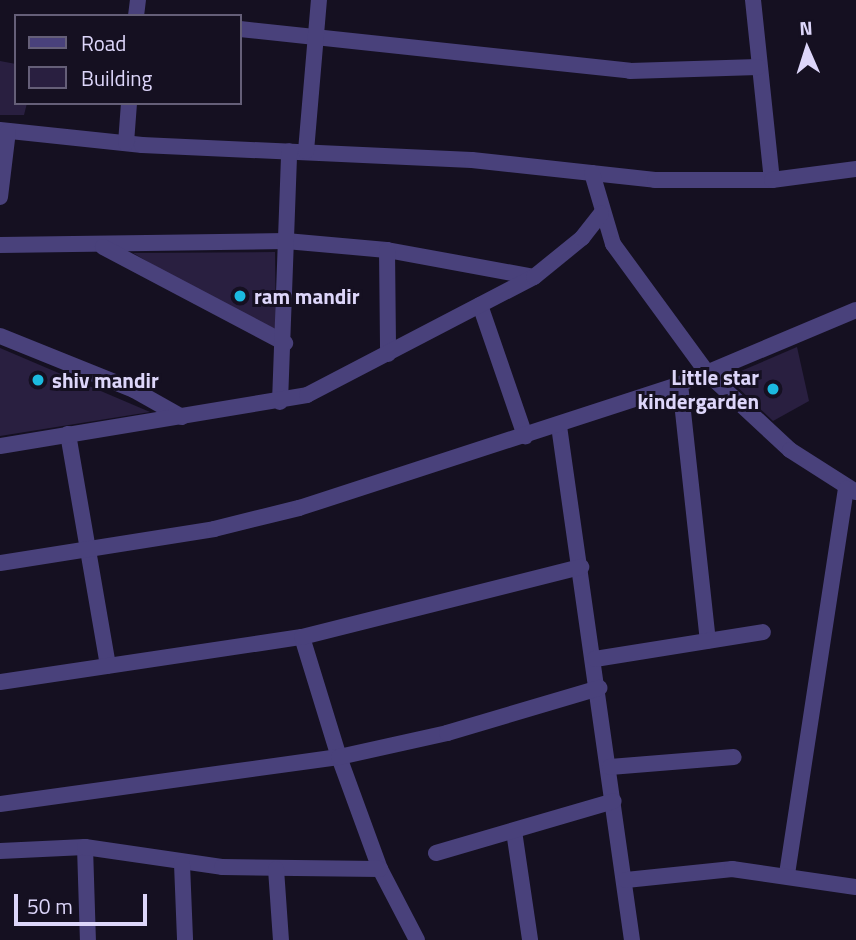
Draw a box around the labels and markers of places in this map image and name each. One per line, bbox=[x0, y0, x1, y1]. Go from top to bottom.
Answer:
place label: ram mandir bbox=[254, 283, 360, 309]
marker: ram mandir bbox=[232, 288, 248, 304]
place label: Little star kindergarden bbox=[637, 364, 759, 414]
place label: shiv mandir bbox=[52, 367, 159, 393]
marker: shiv mandir bbox=[30, 372, 46, 388]
marker: Little star kindergarden bbox=[765, 381, 781, 397]

